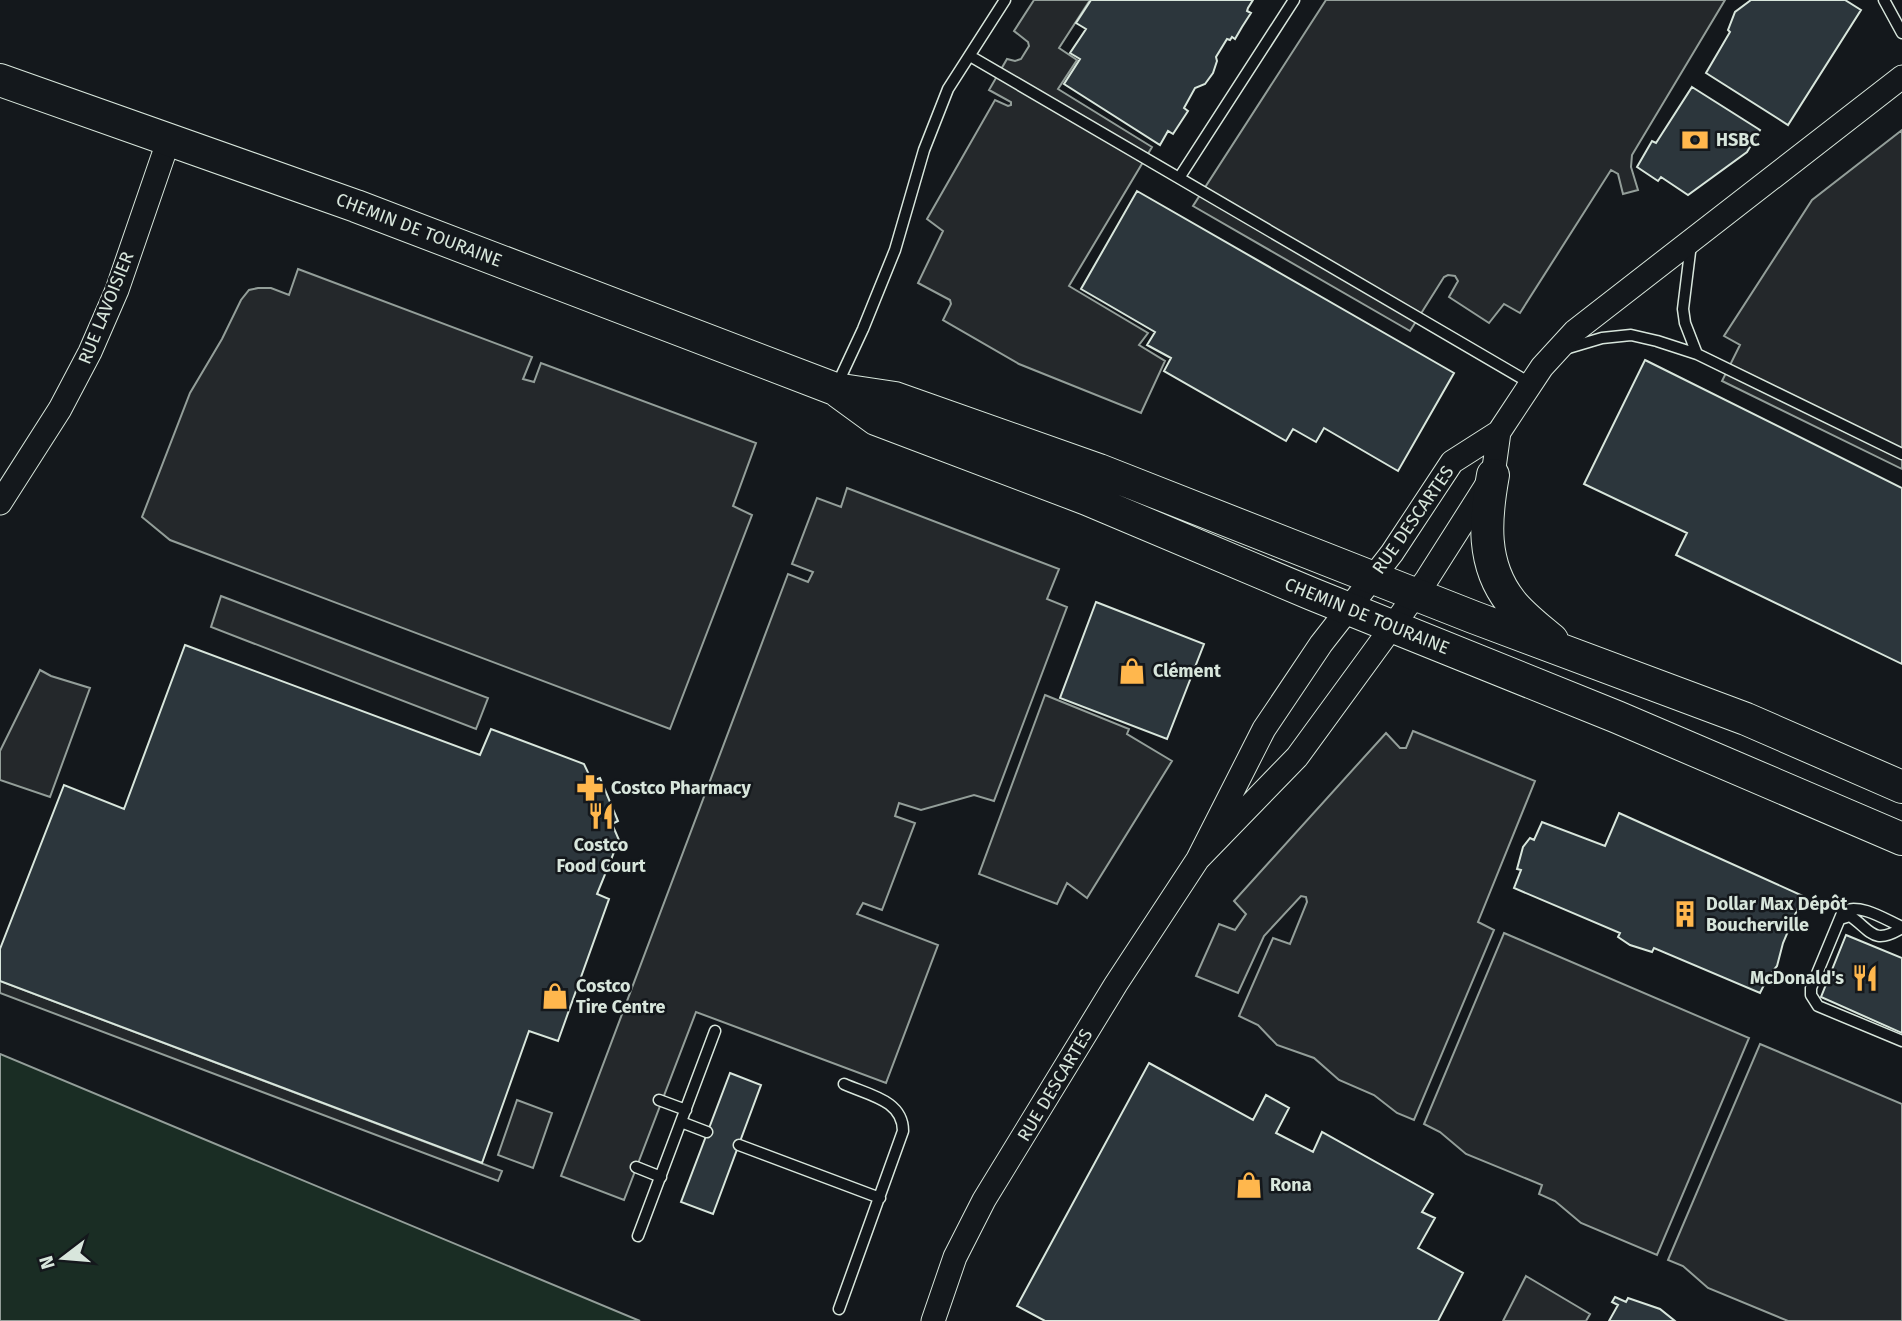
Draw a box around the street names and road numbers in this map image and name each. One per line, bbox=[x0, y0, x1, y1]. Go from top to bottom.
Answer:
street label: CHEMIN DE TOURAINE bbox=[333, 188, 505, 272]
street label: RUE LAVOISIER bbox=[73, 248, 139, 367]
street label: RUE DESCARTES bbox=[1367, 461, 1459, 578]
street label: CHEMIN DE TOURAINE bbox=[1281, 573, 1453, 659]
street label: RUE DESCARTES bbox=[1013, 1025, 1097, 1145]

